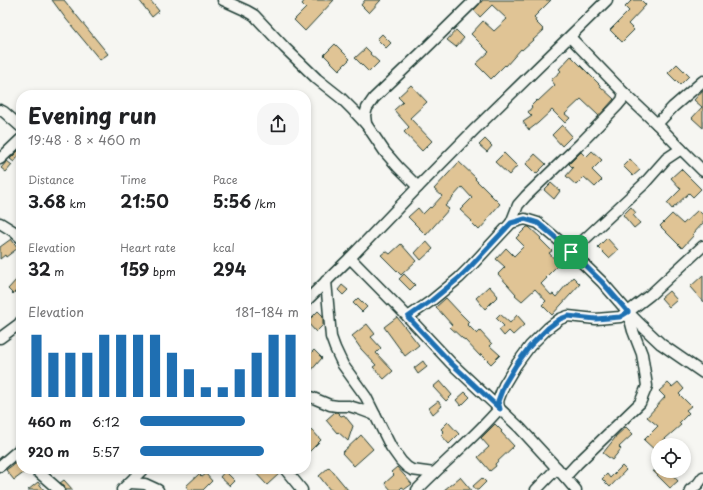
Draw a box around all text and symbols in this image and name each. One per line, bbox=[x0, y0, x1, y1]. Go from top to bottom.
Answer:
text: Evening run bbox=[28, 98, 157, 131]
button: share bbox=[257, 103, 299, 145]
text: 19:48 · 8 × 460 m bbox=[28, 130, 141, 149]
text: Distance bbox=[28, 171, 74, 188]
text: Time bbox=[120, 171, 146, 188]
text: Pace bbox=[213, 171, 237, 188]
text: 3.68 bbox=[28, 188, 66, 214]
text: 21:50 bbox=[120, 188, 169, 214]
text: 5:56 bbox=[213, 188, 251, 214]
text: km bbox=[66, 195, 86, 212]
text: /km bbox=[251, 195, 276, 212]
pin bbox=[554, 235, 588, 269]
text: Elevation bbox=[28, 239, 75, 256]
text: Heart rate bbox=[120, 239, 176, 256]
text: kcal bbox=[213, 239, 235, 256]
icon: arrive bbox=[560, 241, 582, 263]
text: 32 bbox=[28, 256, 51, 282]
text: 159 bbox=[120, 256, 149, 282]
text: 294 bbox=[213, 256, 246, 282]
text: m bbox=[51, 263, 64, 280]
text: bpm bbox=[149, 263, 176, 280]
text: Elevation bbox=[28, 302, 84, 321]
text: 181–184 m bbox=[235, 302, 299, 321]
text: 460 m bbox=[28, 412, 71, 431]
text: 6:12 bbox=[92, 412, 120, 431]
map controls bbox=[651, 438, 691, 478]
button: locate bbox=[651, 438, 691, 478]
text: 920 m bbox=[28, 442, 69, 461]
text: 5:57 bbox=[92, 442, 120, 461]

